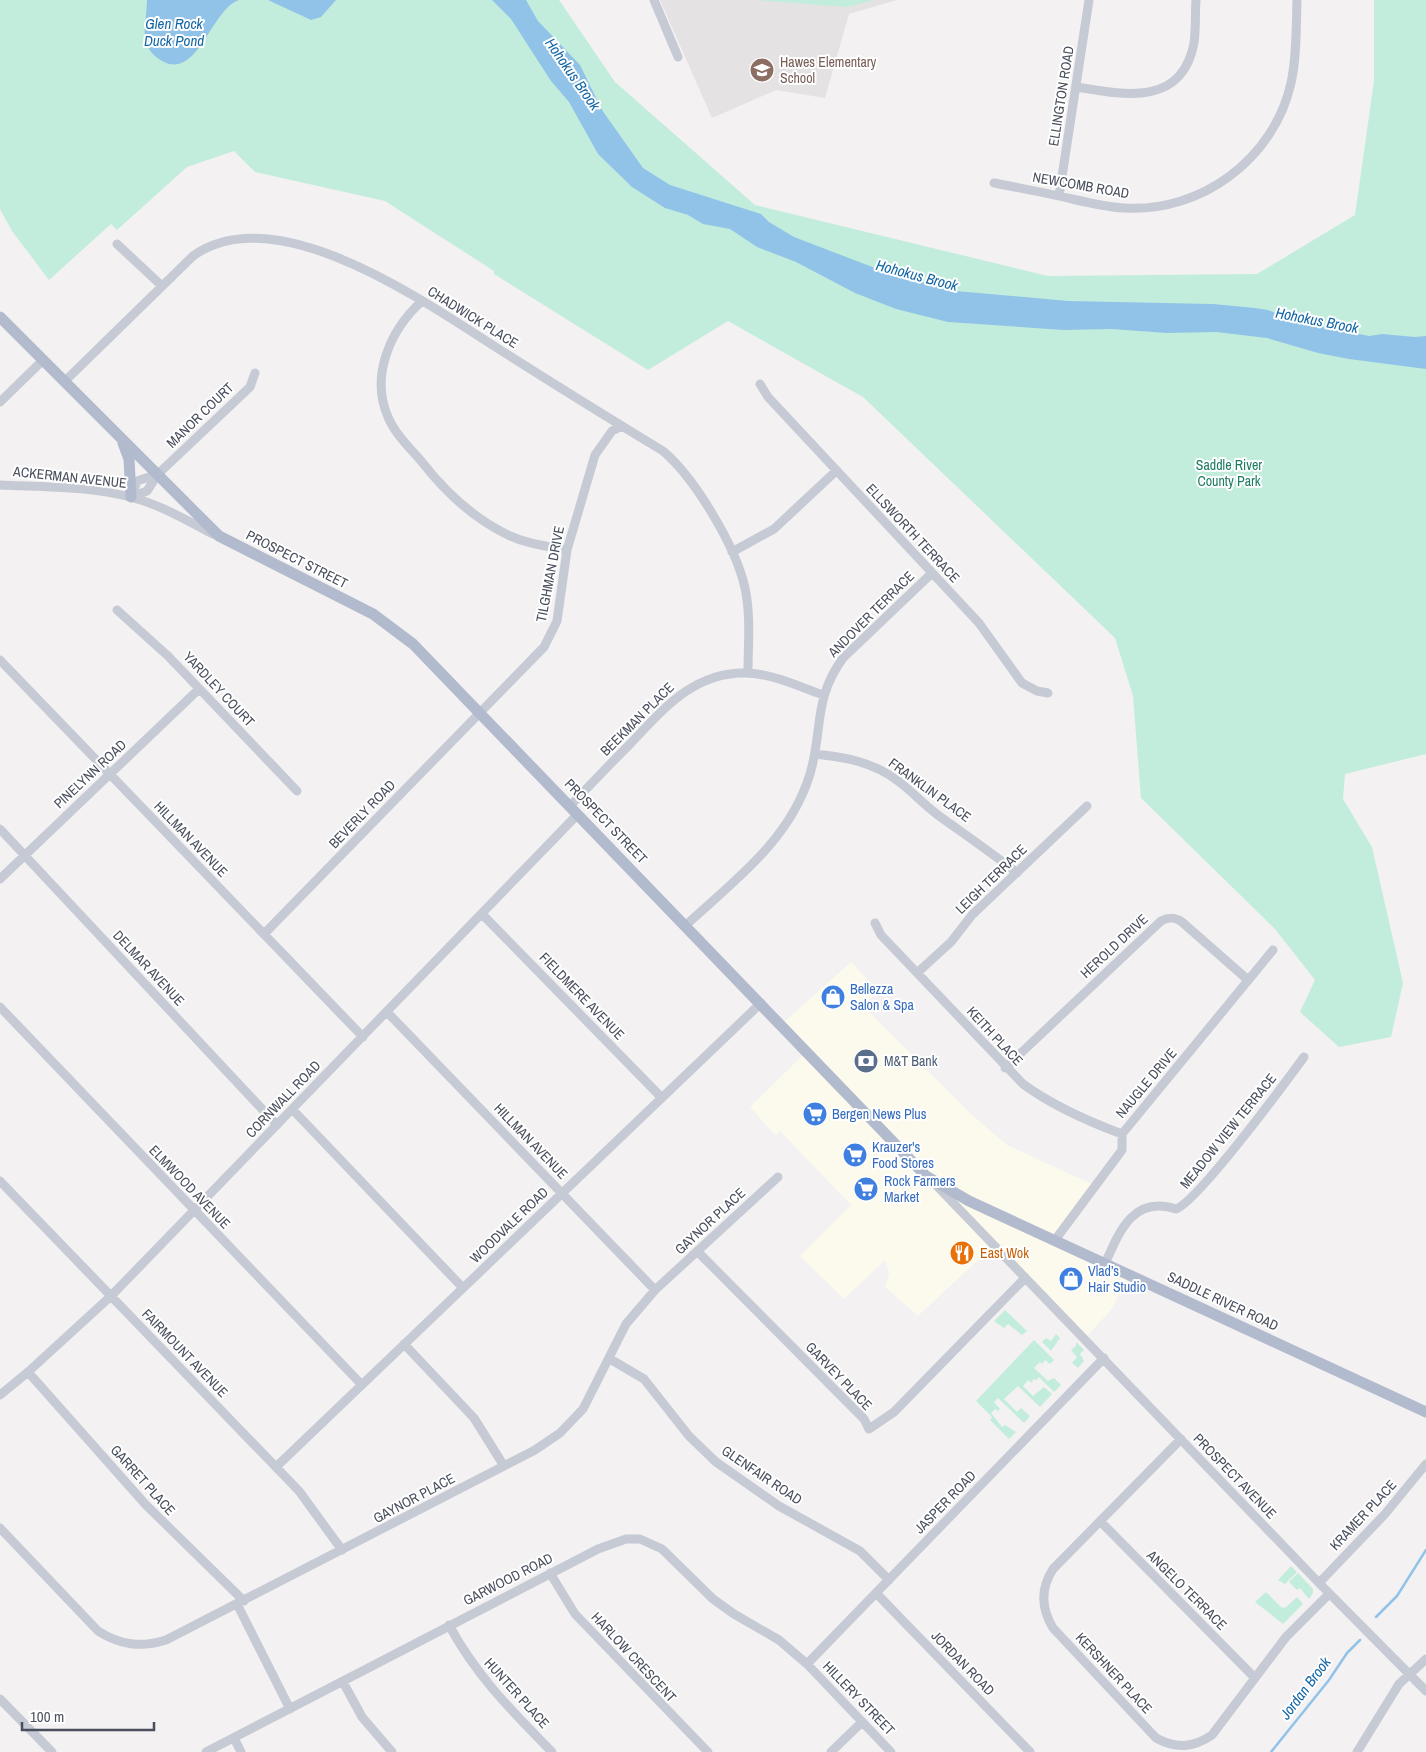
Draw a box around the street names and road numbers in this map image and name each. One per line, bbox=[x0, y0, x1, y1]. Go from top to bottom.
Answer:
street label: ELLINGTON ROAD bbox=[1044, 45, 1078, 147]
street label: NEWCOMB ROAD bbox=[1031, 168, 1131, 202]
street label: CHADWICK PLACE bbox=[424, 282, 522, 352]
street label: MANOR COURT bbox=[163, 378, 237, 452]
street label: ACKERMAN AVENUE bbox=[11, 462, 128, 492]
street label: ELLSWORTH TERRACE bbox=[862, 480, 964, 586]
street label: TILGHMAN DRIVE bbox=[532, 524, 568, 624]
street label: PROSPECT STREET bbox=[243, 526, 351, 592]
street label: ANDOVER TERRACE bbox=[823, 567, 918, 662]
street label: YARDLEY COURT bbox=[180, 648, 258, 730]
street label: BEEKMAN PLACE bbox=[596, 678, 678, 760]
street label: PINELYNN ROAD bbox=[50, 736, 130, 812]
street label: FRANKLIN PLACE bbox=[885, 754, 975, 826]
street label: PROSPECT STREET bbox=[561, 775, 651, 867]
street label: BEVERLY ROAD bbox=[325, 776, 399, 852]
street label: HILLMAN AVENUE bbox=[150, 797, 232, 881]
street label: LEIGH TERRACE bbox=[952, 840, 1030, 918]
street label: HEROLD DRIVE bbox=[1076, 910, 1152, 982]
street label: DELMAR AVENUE bbox=[109, 926, 189, 1010]
street label: FIELDMERE AVENUE bbox=[536, 949, 628, 1043]
street label: KEITH PLACE bbox=[963, 1003, 1027, 1069]
street label: NAUGLE DRIVE bbox=[1112, 1044, 1180, 1122]
street label: CORNWALL ROAD bbox=[242, 1057, 324, 1141]
street label: MEADOW VIEW TERRACE bbox=[1176, 1070, 1280, 1192]
street label: HILLMAN AVENUE bbox=[490, 1099, 572, 1183]
street label: ELMWOOD AVENUE bbox=[145, 1141, 235, 1233]
street label: WOODVALE ROAD bbox=[466, 1183, 552, 1267]
street label: GAYNOR PLACE bbox=[671, 1184, 749, 1258]
street label: SADDLE RIVER ROAD bbox=[1165, 1267, 1281, 1335]
street label: FAIRMOUNT AVENUE bbox=[138, 1305, 232, 1401]
street label: GARVEY PLACE bbox=[802, 1338, 876, 1414]
street label: PROSPECT AVENUE bbox=[1190, 1430, 1280, 1522]
street label: GARRET PLACE bbox=[107, 1441, 179, 1519]
street label: GLENFAIR ROAD bbox=[718, 1441, 806, 1509]
street label: JASPER ROAD bbox=[910, 1467, 980, 1537]
street label: GAYNOR PLACE bbox=[370, 1469, 458, 1527]
street label: KRAMER PLACE bbox=[1326, 1476, 1400, 1554]
street label: ANGELO TERRACE bbox=[1143, 1546, 1231, 1634]
street label: GARWOOD ROAD bbox=[460, 1549, 556, 1609]
street label: HARLOW CRESCENT bbox=[588, 1608, 680, 1706]
street label: JORDAN ROAD bbox=[928, 1627, 998, 1699]
street label: KERSHNER PLACE bbox=[1072, 1629, 1156, 1717]
street label: HUNTER PLACE bbox=[481, 1654, 553, 1732]
street label: HILLERY STREET bbox=[819, 1657, 899, 1739]

